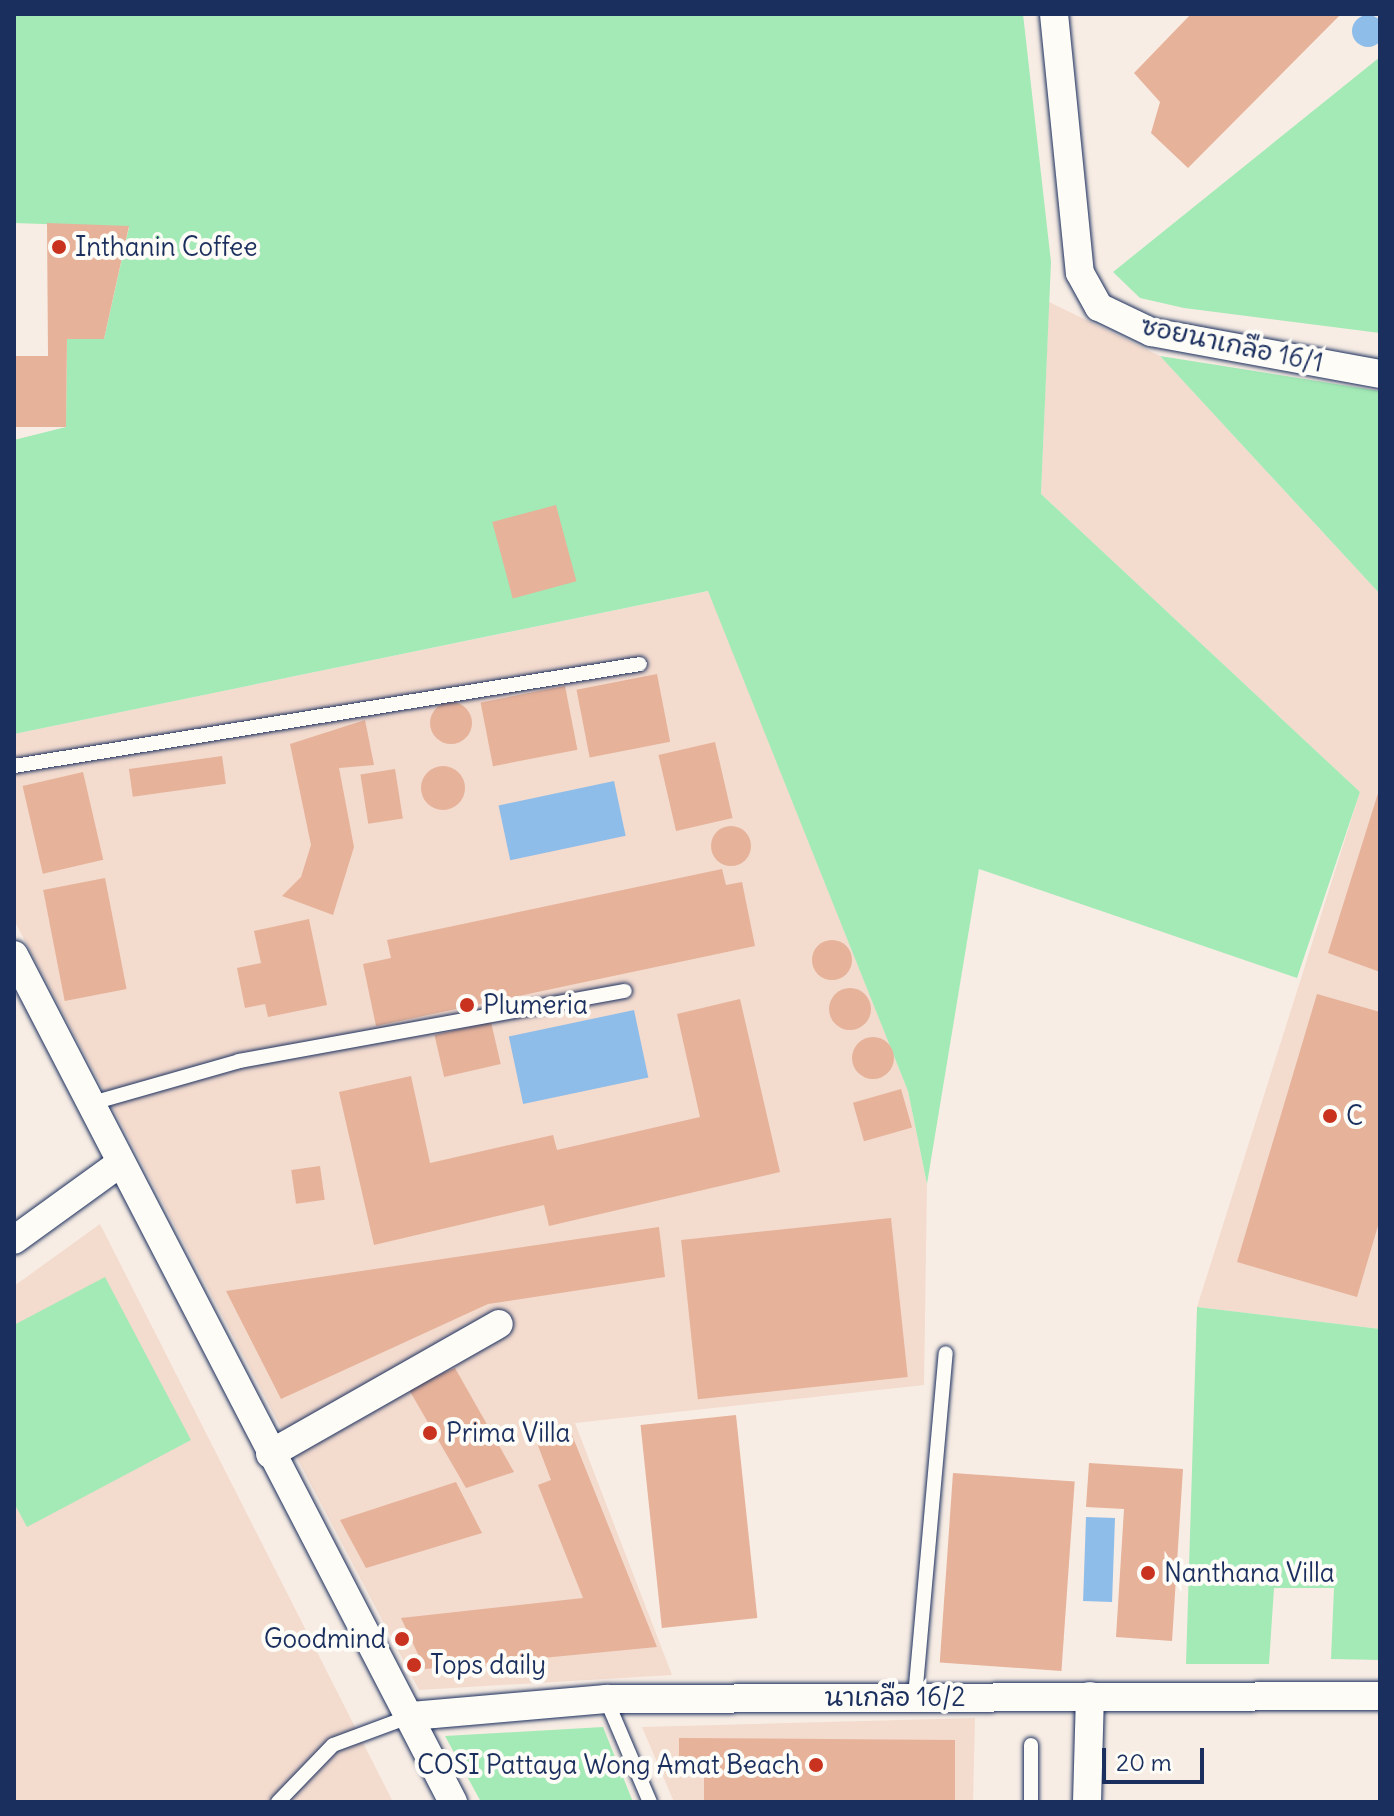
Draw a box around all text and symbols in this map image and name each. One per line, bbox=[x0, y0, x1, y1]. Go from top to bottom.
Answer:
place label: Inthanin Coffee bbox=[75, 231, 257, 263]
marker: Inthanin Coffee bbox=[50, 238, 68, 256]
street label: ซอยนาเกลือ 16/1 bbox=[1138, 309, 1326, 379]
place label: Plumeria bbox=[483, 989, 588, 1021]
marker: Plumeria bbox=[458, 996, 476, 1014]
place label: C bbox=[1346, 1100, 1363, 1132]
marker: C bbox=[1321, 1107, 1339, 1125]
place label: Prima Villa bbox=[446, 1417, 570, 1449]
marker: Prima Villa bbox=[421, 1424, 439, 1442]
place label: Nanthana Villa bbox=[1164, 1557, 1335, 1589]
marker: Nanthana Villa bbox=[1139, 1564, 1157, 1582]
place label: Goodmind bbox=[264, 1623, 386, 1655]
marker: Goodmind bbox=[393, 1630, 411, 1648]
place label: Tops daily bbox=[430, 1649, 546, 1681]
marker: Tops daily bbox=[405, 1656, 423, 1674]
street label: นาเกลือ 16/2 bbox=[824, 1681, 966, 1713]
scale bar bbox=[1106, 1732, 1208, 1782]
text: 20 m bbox=[1116, 1747, 1172, 1777]
place label: COSI Pattaya Wong Amat Beach bbox=[417, 1749, 800, 1781]
marker: COSI Pattaya Wong Amat Beach bbox=[807, 1756, 825, 1774]

